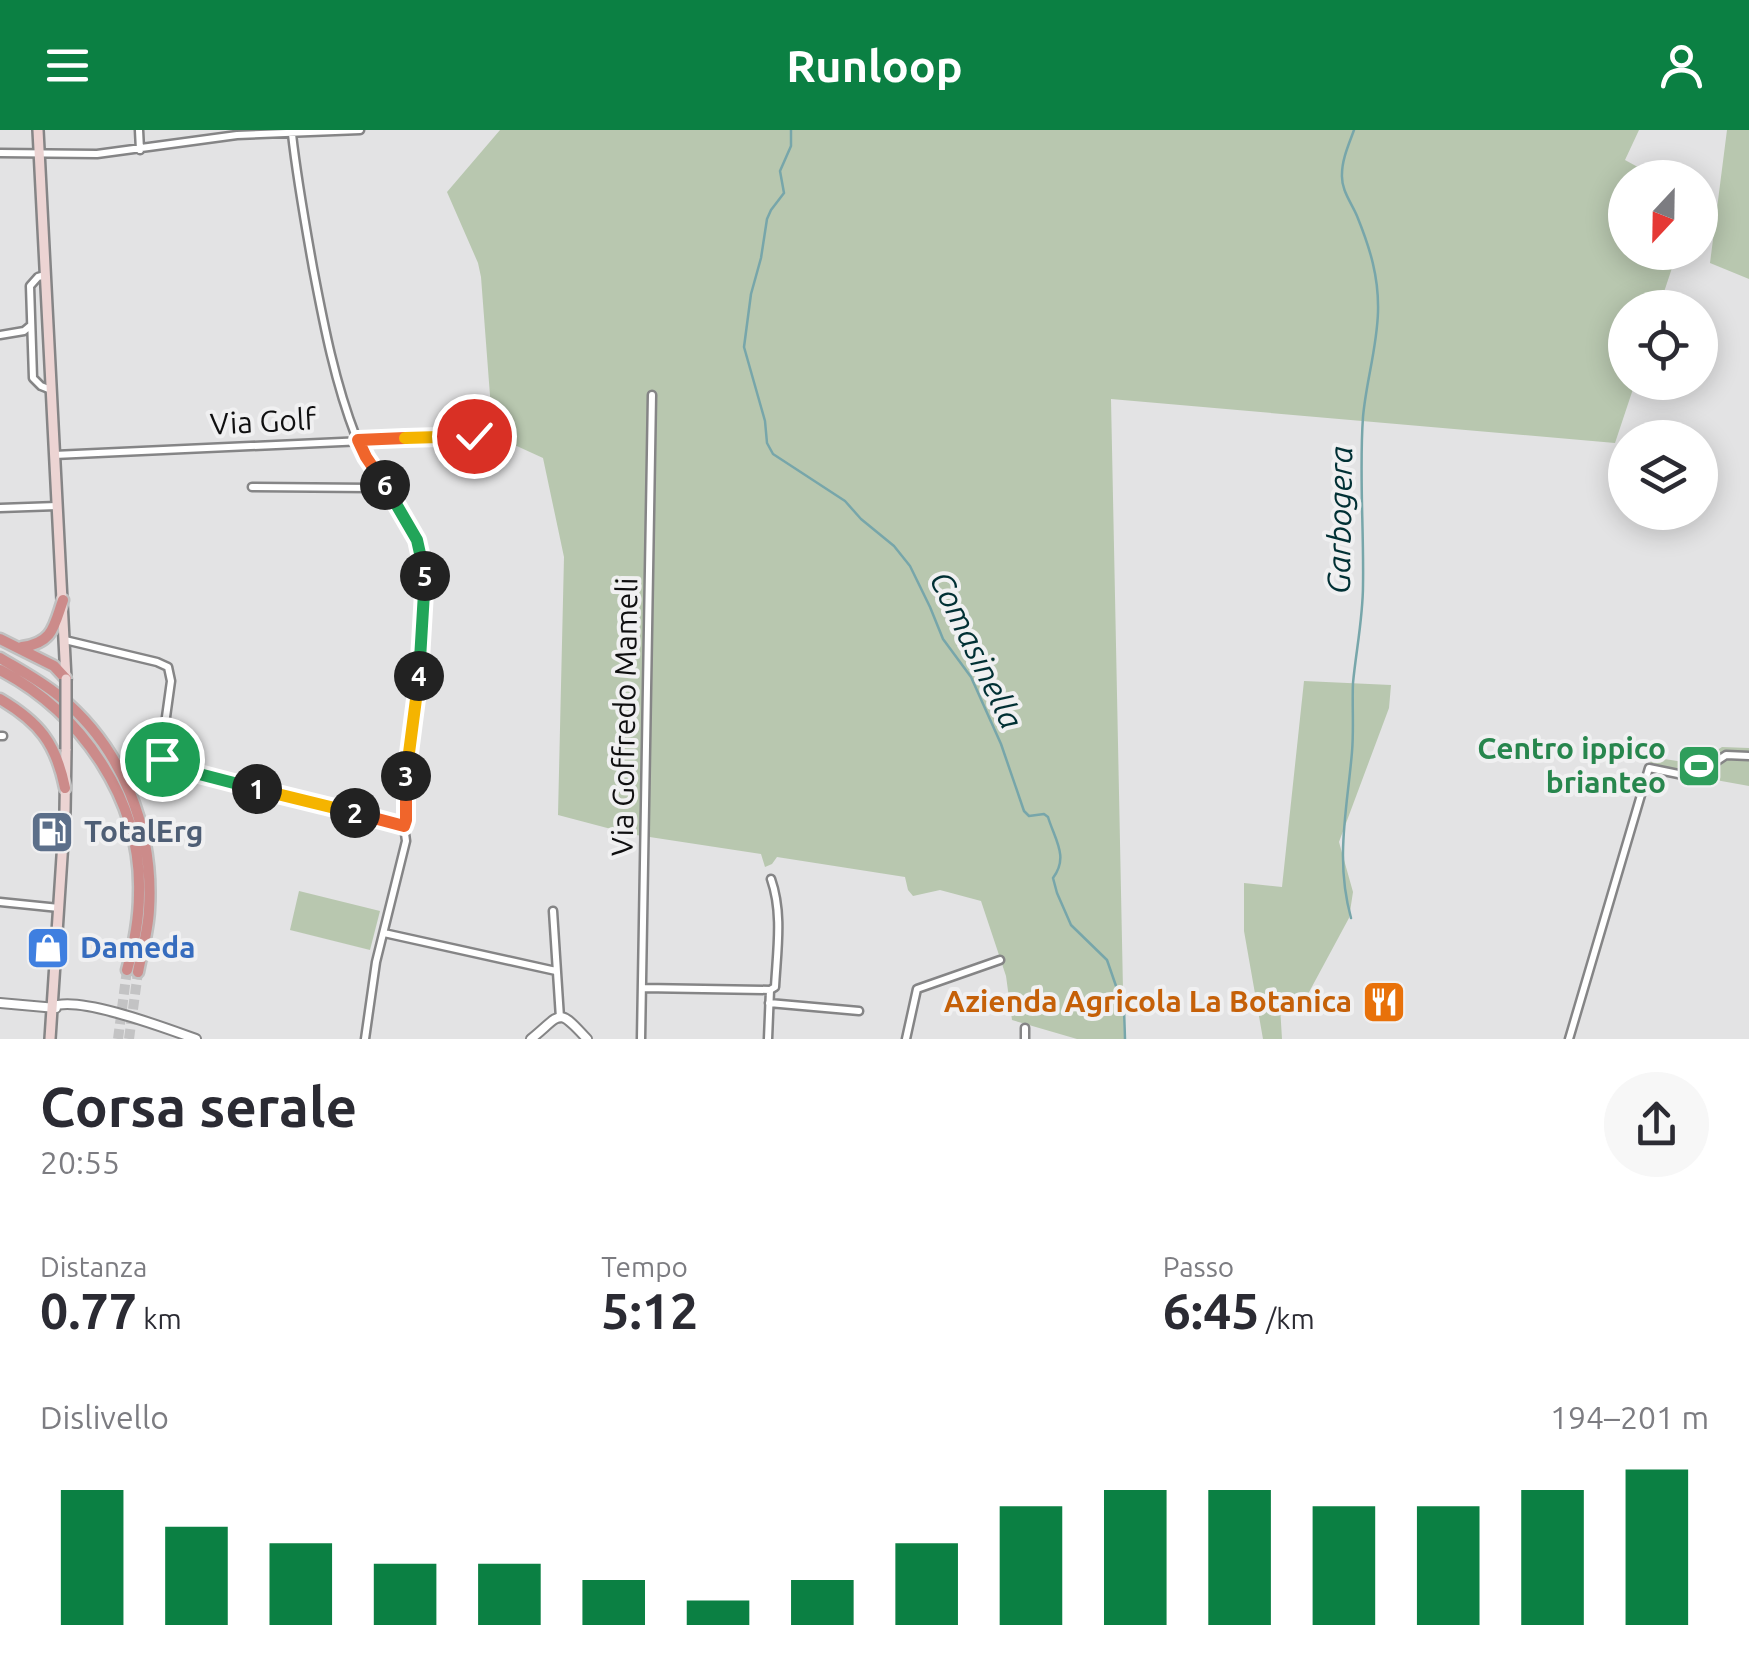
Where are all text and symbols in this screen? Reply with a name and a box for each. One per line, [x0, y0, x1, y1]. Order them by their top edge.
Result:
icon: menu [40, 38, 95, 93]
icon: person [1654, 38, 1709, 93]
text: Runloop [786, 40, 963, 91]
north arrow [1608, 160, 1718, 270]
map controls [1608, 160, 1718, 530]
button: locate [1608, 290, 1718, 400]
pin [432, 394, 517, 479]
street label: Via Golf [209, 401, 317, 441]
icon: check [447, 409, 502, 464]
button: layers [1608, 420, 1718, 530]
water label: Garbogera [1320, 446, 1358, 594]
pin: 6 [360, 460, 410, 510]
text: 6 [377, 469, 393, 500]
pin: 5 [400, 551, 450, 601]
text: 5 [417, 560, 433, 591]
water label: Comasinella [923, 565, 1030, 734]
street label: Via Goffredo Mameli [605, 577, 643, 857]
pin: 4 [394, 651, 444, 701]
text: 4 [411, 660, 427, 691]
pin [120, 717, 205, 802]
place label: Centro ippico brianteo [1477, 731, 1666, 799]
icon: arrive [135, 732, 190, 787]
sports icon: Centro ippico brianteo [1676, 743, 1722, 789]
pin: 3 [381, 751, 431, 801]
text: 3 [398, 760, 414, 791]
pin: 1 [232, 764, 282, 814]
text: 1 [249, 773, 265, 804]
pin: 2 [330, 788, 380, 838]
text: 2 [347, 797, 363, 828]
fuel station icon: TotalErg [29, 809, 75, 855]
place label: TotalErg [84, 814, 203, 848]
shop icon: Dameda [25, 925, 71, 971]
place label: Dameda [80, 930, 196, 964]
restaurant icon: Azienda Agricola La Botanica [1361, 979, 1407, 1025]
place label: Azienda Agricola La Botanica [944, 984, 1352, 1018]
button: share [1604, 1072, 1709, 1177]
text: Corsa serale [40, 1076, 357, 1137]
text: 20:55 [40, 1144, 120, 1180]
text: Distanza [40, 1251, 147, 1282]
text: Tempo [601, 1251, 688, 1282]
text: Passo [1163, 1251, 1234, 1282]
text: 0.77 [40, 1282, 137, 1338]
text: 5:12 [601, 1282, 698, 1338]
text: 6:45 [1163, 1282, 1260, 1338]
text: km [137, 1303, 182, 1334]
text: /km [1260, 1303, 1315, 1334]
text: Dislivello [40, 1399, 169, 1435]
text: 194–201 m [1550, 1399, 1709, 1435]

